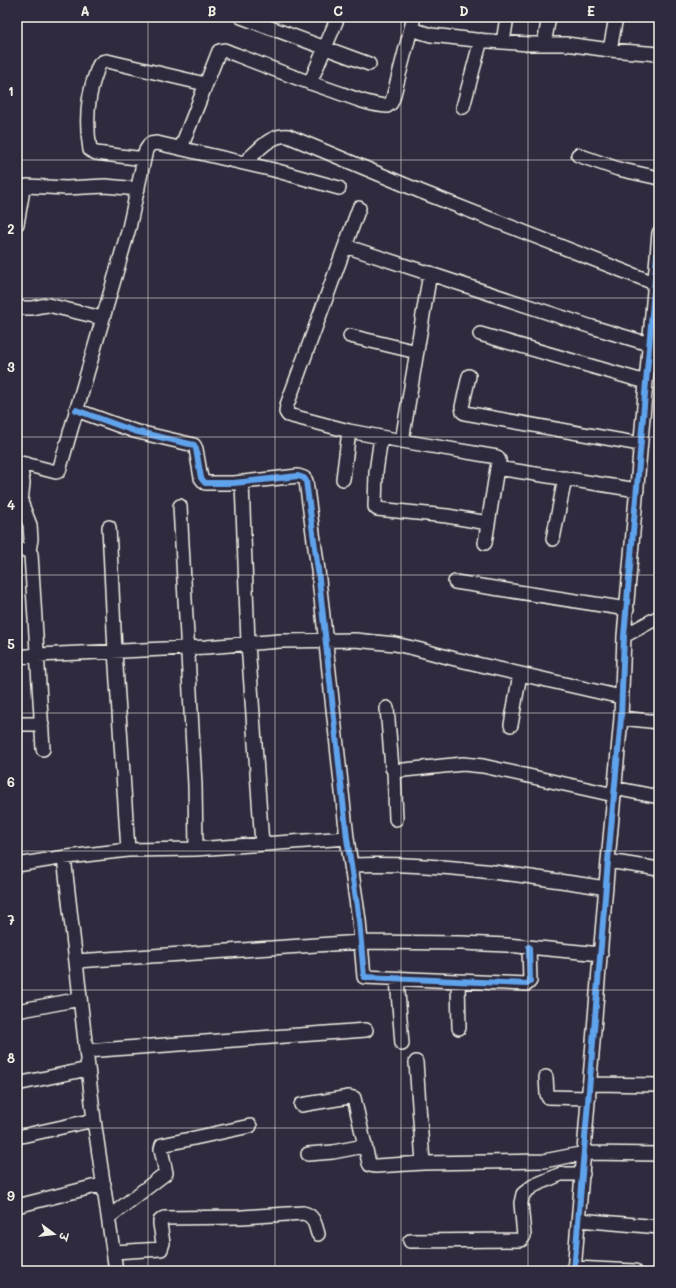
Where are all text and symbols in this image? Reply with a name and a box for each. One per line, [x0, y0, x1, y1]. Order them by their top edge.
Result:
text: A [80, 2, 90, 19]
text: B [208, 2, 217, 19]
text: C [333, 2, 343, 19]
text: D [459, 2, 469, 19]
text: E [587, 2, 595, 19]
text: 1 [8, 82, 14, 99]
text: 2 [7, 220, 15, 237]
text: 3 [7, 358, 15, 375]
text: 4 [7, 496, 15, 513]
text: 5 [7, 635, 15, 652]
text: 6 [7, 773, 15, 790]
text: 7 [7, 911, 15, 928]
text: 8 [7, 1049, 15, 1066]
text: 9 [7, 1187, 15, 1204]
north arrow [34, 1214, 74, 1254]
text: उ [56, 1230, 73, 1244]

